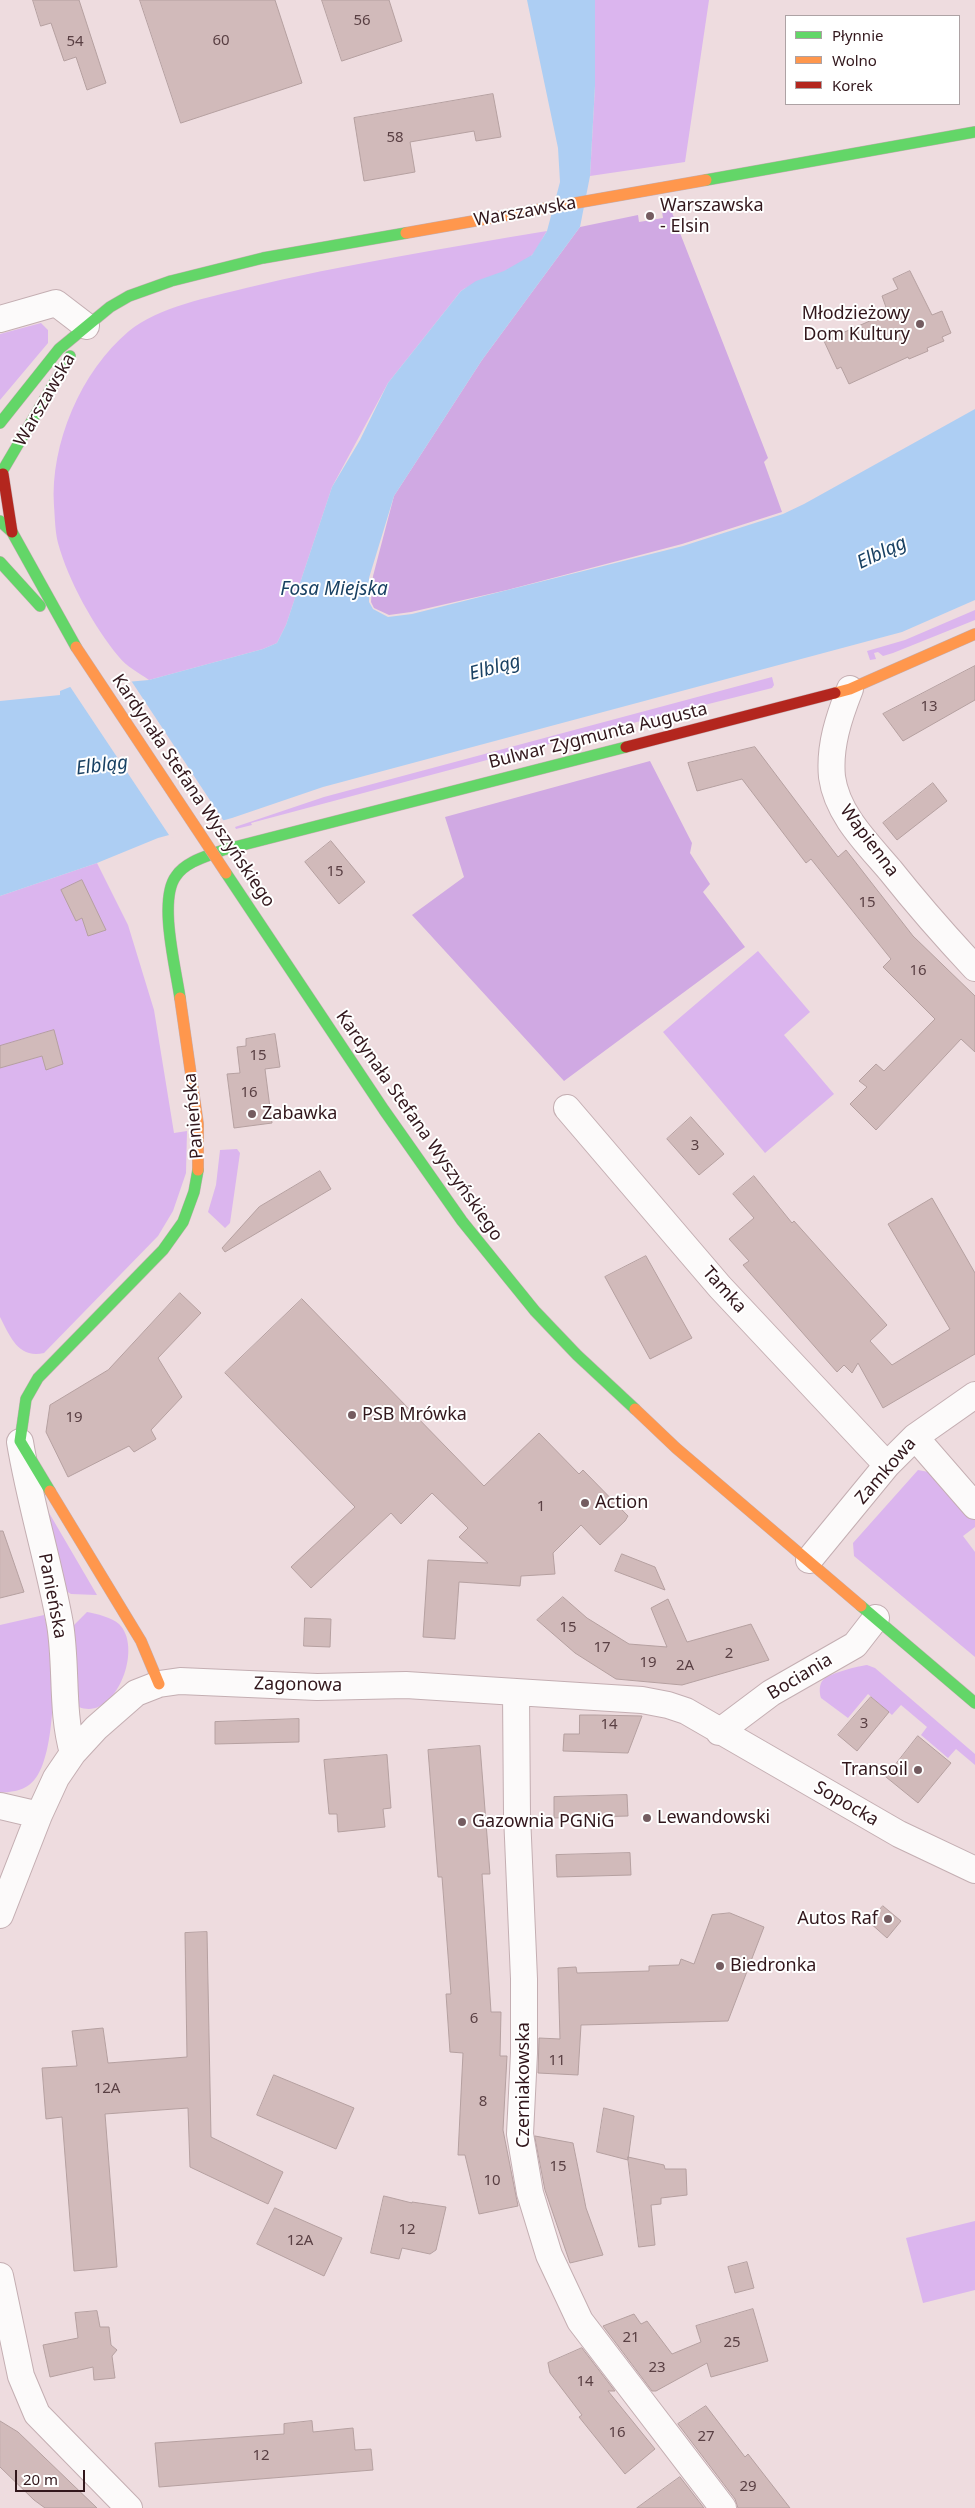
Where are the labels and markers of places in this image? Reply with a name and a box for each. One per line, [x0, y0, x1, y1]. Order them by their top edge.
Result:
place label: Warszawska - Elsin [660, 195, 764, 238]
marker: Warszawska - Elsin [644, 210, 656, 222]
place label: Młodzieżowy Dom Kultury [802, 303, 910, 346]
marker: Młodzieżowy Dom Kultury [914, 318, 926, 330]
place label: Zabawka [262, 1103, 337, 1125]
marker: Zabawka [246, 1108, 258, 1120]
place label: PSB Mrówka [362, 1404, 467, 1426]
marker: PSB Mrówka [346, 1409, 358, 1421]
place label: Action [595, 1492, 648, 1514]
marker: Action [579, 1497, 591, 1509]
place label: Transoil [842, 1759, 908, 1781]
marker: Transoil [912, 1764, 924, 1776]
place label: Lewandowski [657, 1807, 770, 1829]
place label: Gazownia PGNiG [472, 1811, 614, 1833]
marker: Lewandowski [641, 1812, 653, 1824]
marker: Gazownia PGNiG [456, 1816, 468, 1828]
place label: Autos Raf [797, 1908, 878, 1930]
marker: Autos Raf [882, 1913, 894, 1925]
place label: Biedronka [730, 1955, 816, 1977]
marker: Biedronka [714, 1960, 726, 1972]

